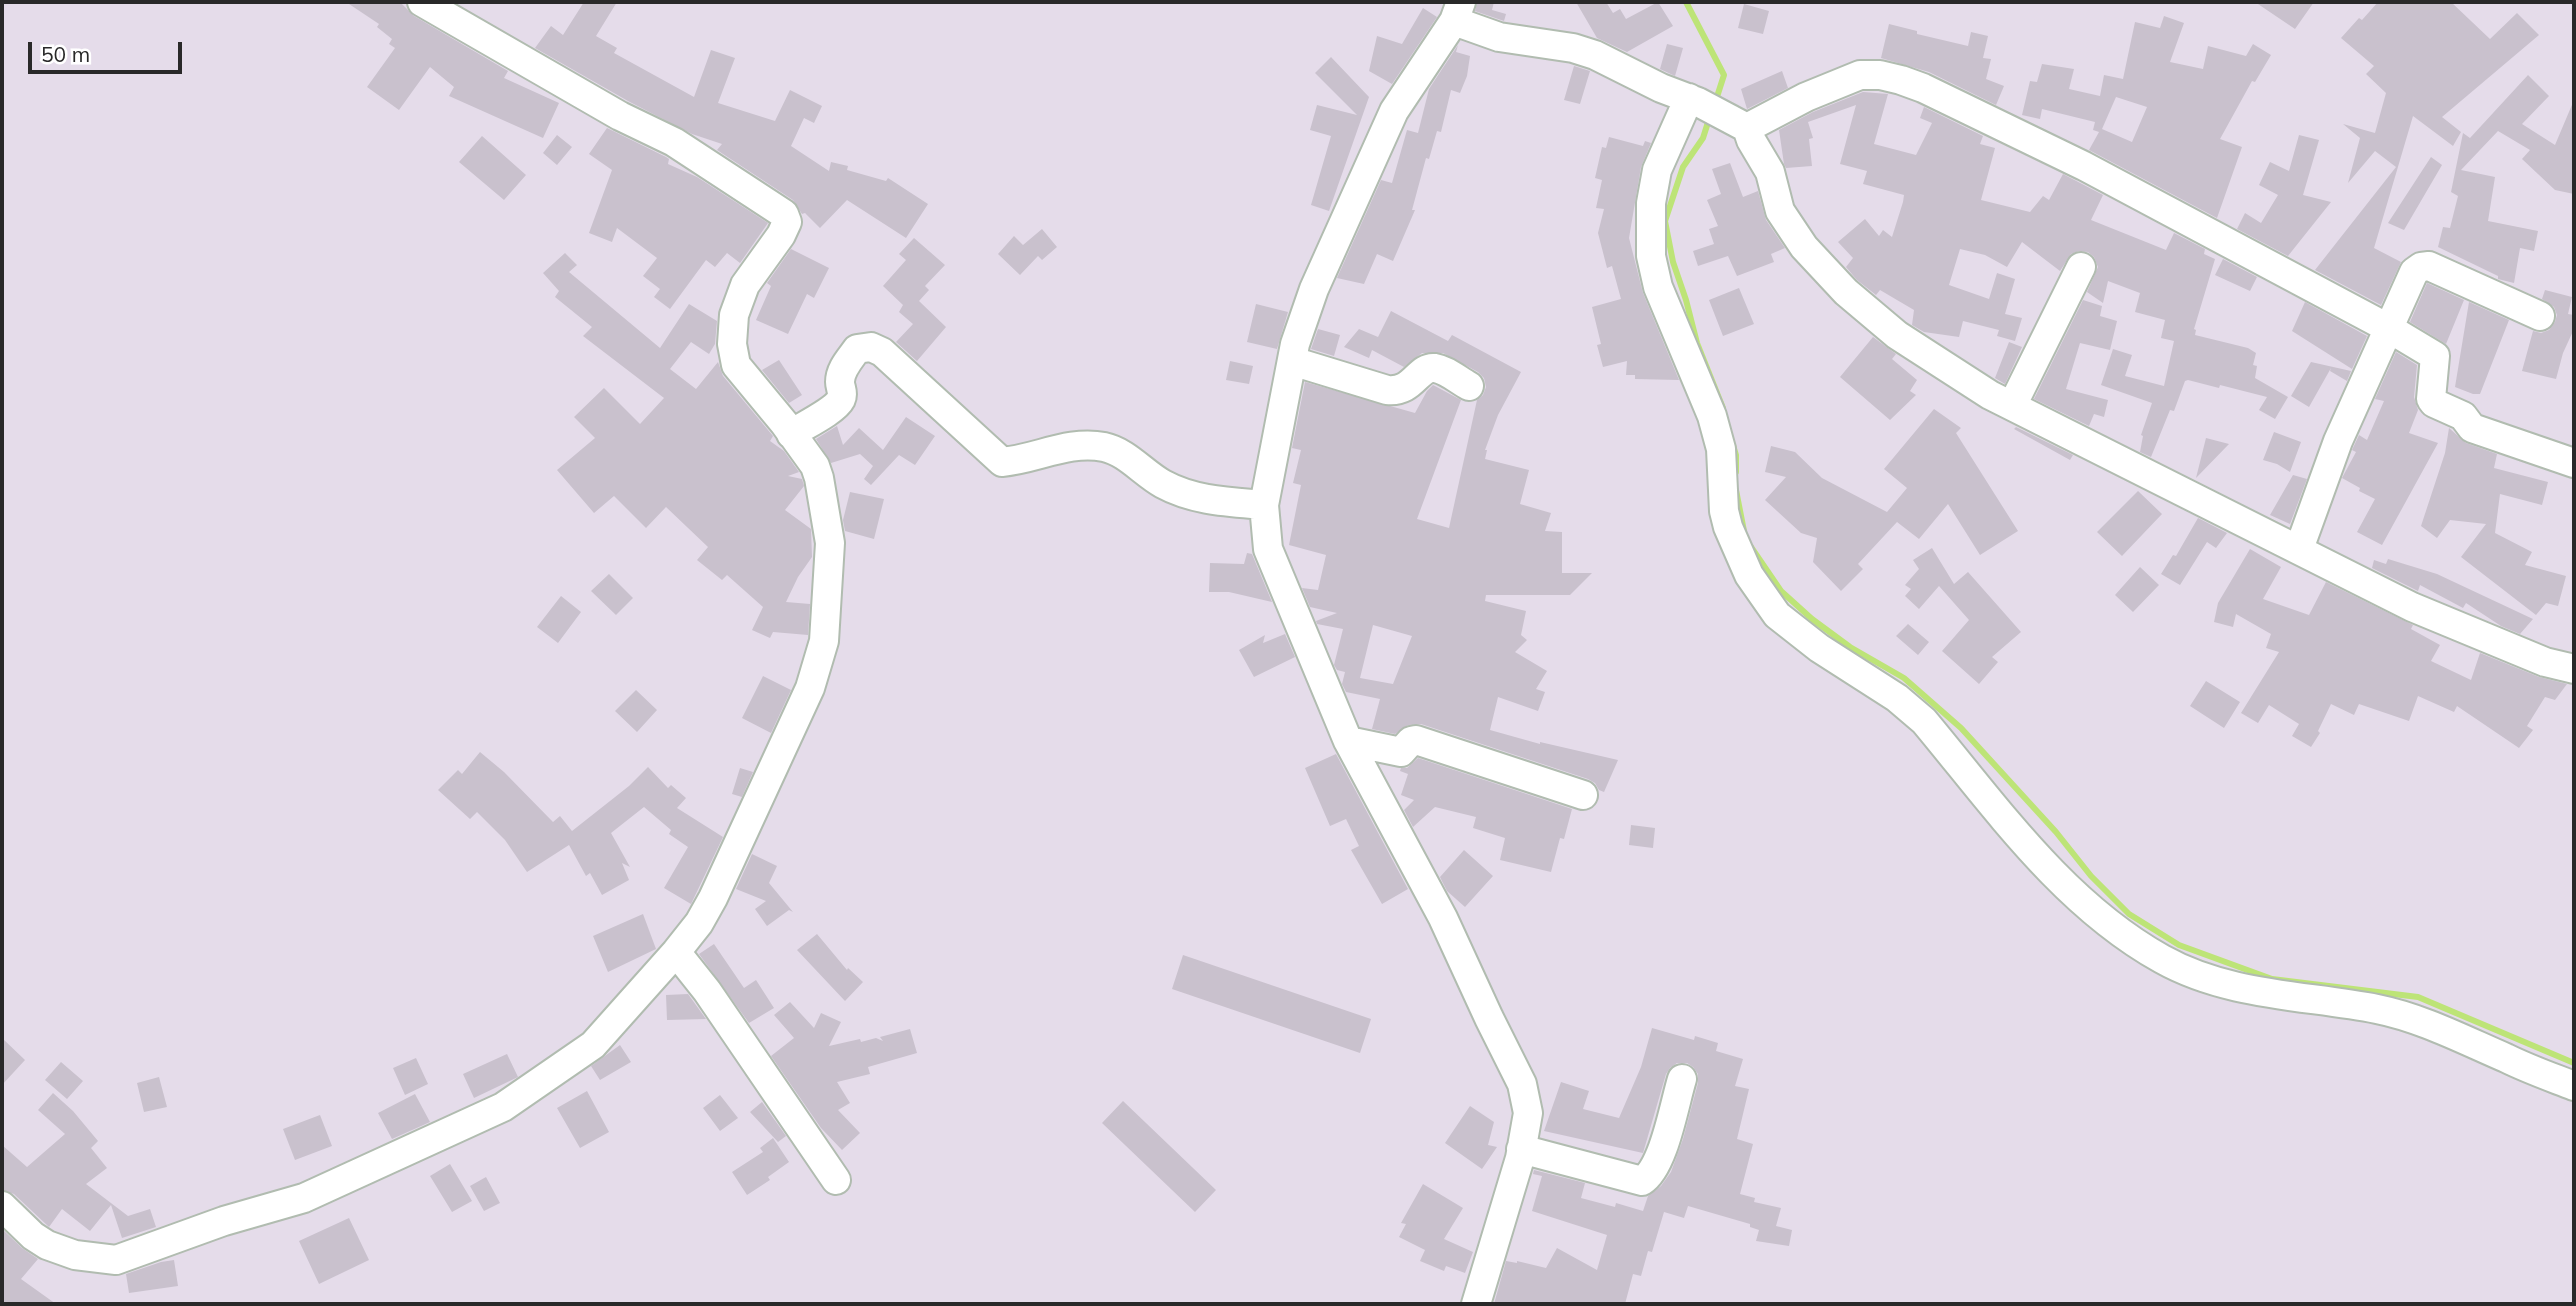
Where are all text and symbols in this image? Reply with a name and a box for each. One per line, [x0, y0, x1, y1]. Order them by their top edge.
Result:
scale bar [32, 28, 186, 72]
text: 50 m [41, 41, 90, 67]

